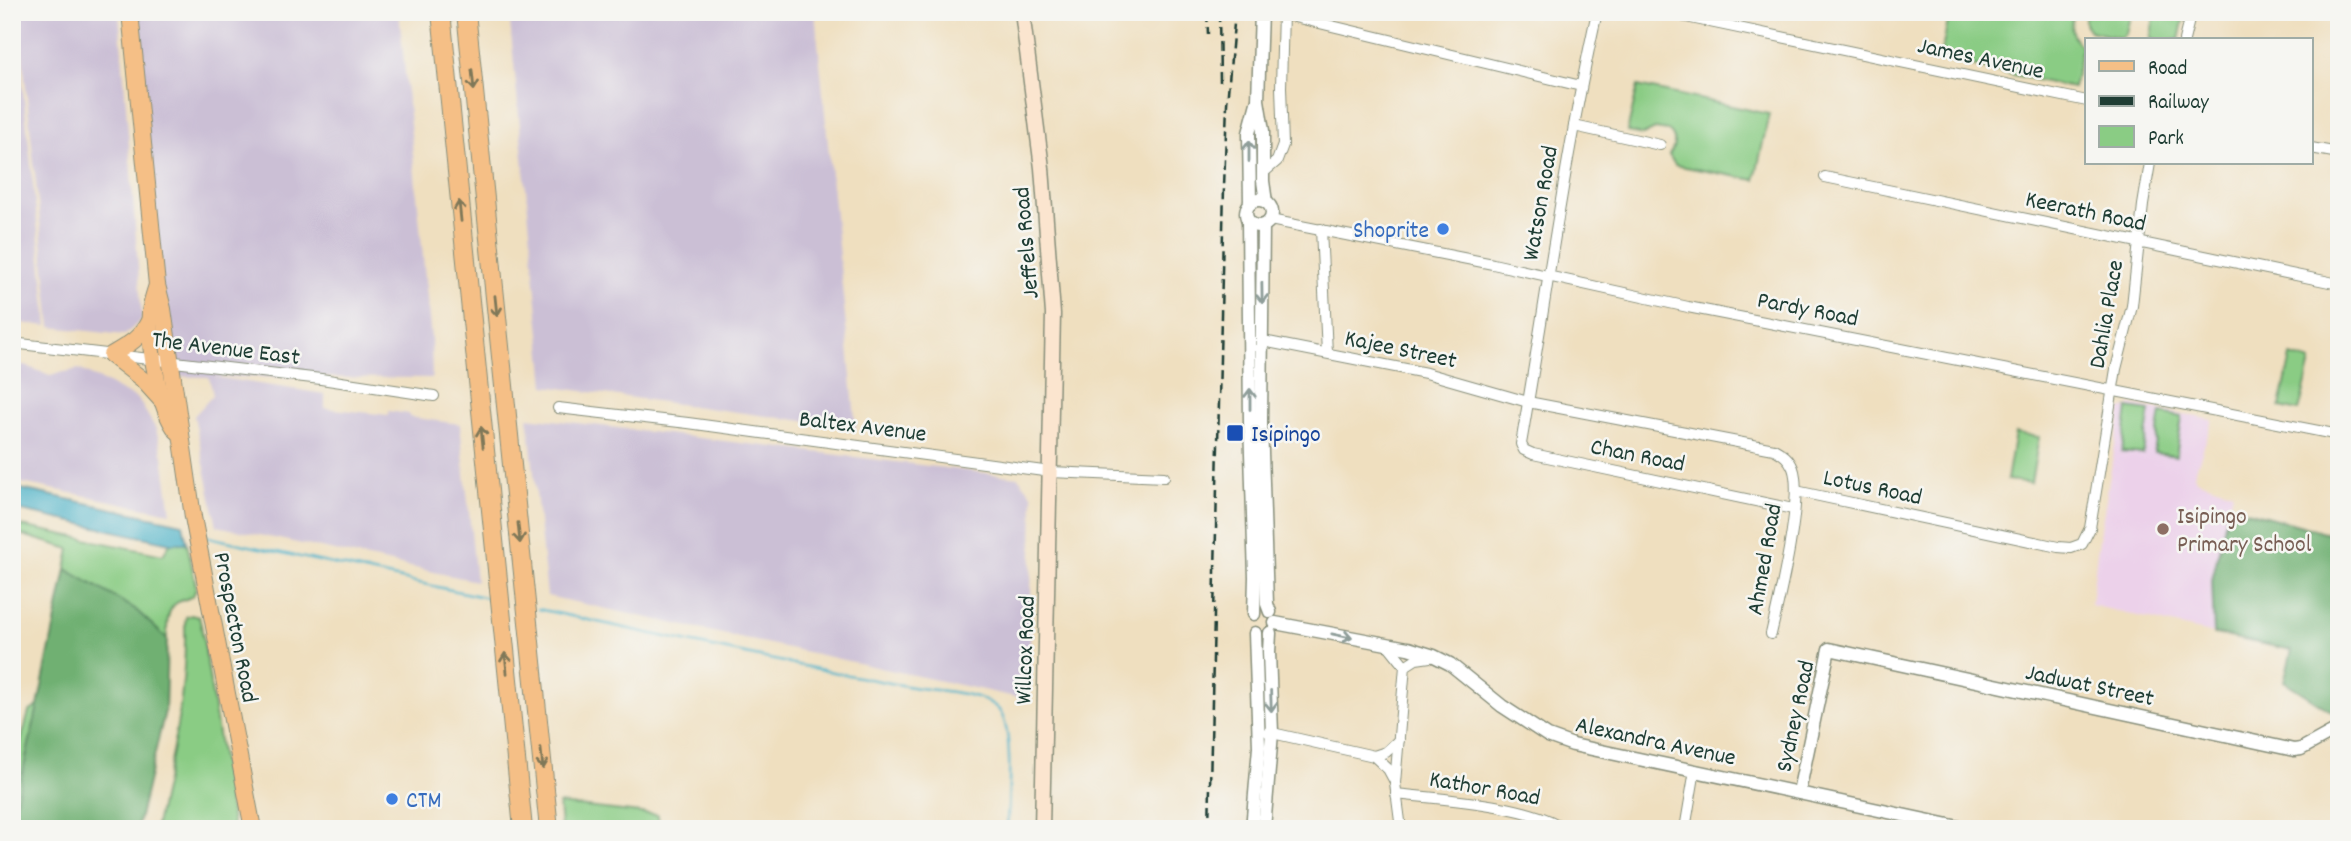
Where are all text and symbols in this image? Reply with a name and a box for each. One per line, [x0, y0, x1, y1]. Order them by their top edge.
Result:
street label: James Avenue [1914, 30, 2047, 90]
legend [2085, 38, 2312, 164]
text: Road [2148, 55, 2187, 85]
one-way arrow [466, 68, 479, 91]
text: Railway [2148, 89, 2209, 119]
text: Park [2148, 125, 2184, 155]
one-way arrow [1242, 140, 1256, 163]
street label: Watson Road [1515, 143, 1569, 264]
street label: Keerath Road [2022, 184, 2149, 242]
street label: Jeffels Road [1006, 185, 1050, 300]
one-way arrow [453, 200, 466, 223]
place label: Shoprite [1353, 215, 1429, 249]
marker: Shoprite [1435, 221, 1451, 237]
street label: Dahlia Place [2082, 258, 2134, 371]
one-way arrow [1255, 282, 1269, 305]
street label: Pardy Road [1754, 284, 1861, 337]
one-way arrow [490, 295, 503, 317]
street label: Kajee Street [1341, 322, 1460, 379]
street label: The Avenue East [150, 324, 302, 376]
one-way arrow [1243, 388, 1257, 411]
street label: Baltex Avenue [797, 403, 928, 453]
place label: Isipingo [1251, 419, 1321, 453]
marker: Isipingo [1225, 423, 1245, 443]
one-way arrow [476, 426, 489, 449]
street label: Chan Road [1587, 431, 1688, 483]
street label: Lotus Road [1820, 462, 1925, 516]
street label: Ahmed Road [1739, 501, 1792, 618]
place label: Isipingo Primary School [2177, 501, 2312, 563]
one-way arrow [513, 521, 526, 544]
marker: Isipingo Primary School [2155, 521, 2171, 537]
street label: Prospecton Road [203, 549, 265, 706]
street label: Willcox Road [1008, 595, 1046, 705]
one-way arrow [1330, 630, 1353, 644]
one-way arrow [499, 653, 512, 675]
street label: Jadwat Street [2022, 657, 2157, 717]
street label: Sydney Road [1769, 658, 1825, 776]
one-way arrow [1264, 690, 1277, 713]
street label: Alexandra Avenue [1572, 709, 1739, 777]
one-way arrow [536, 747, 549, 770]
street label: Kathor Road [1426, 763, 1543, 816]
place label: CTM [406, 785, 442, 819]
marker: CTM [384, 791, 400, 807]

